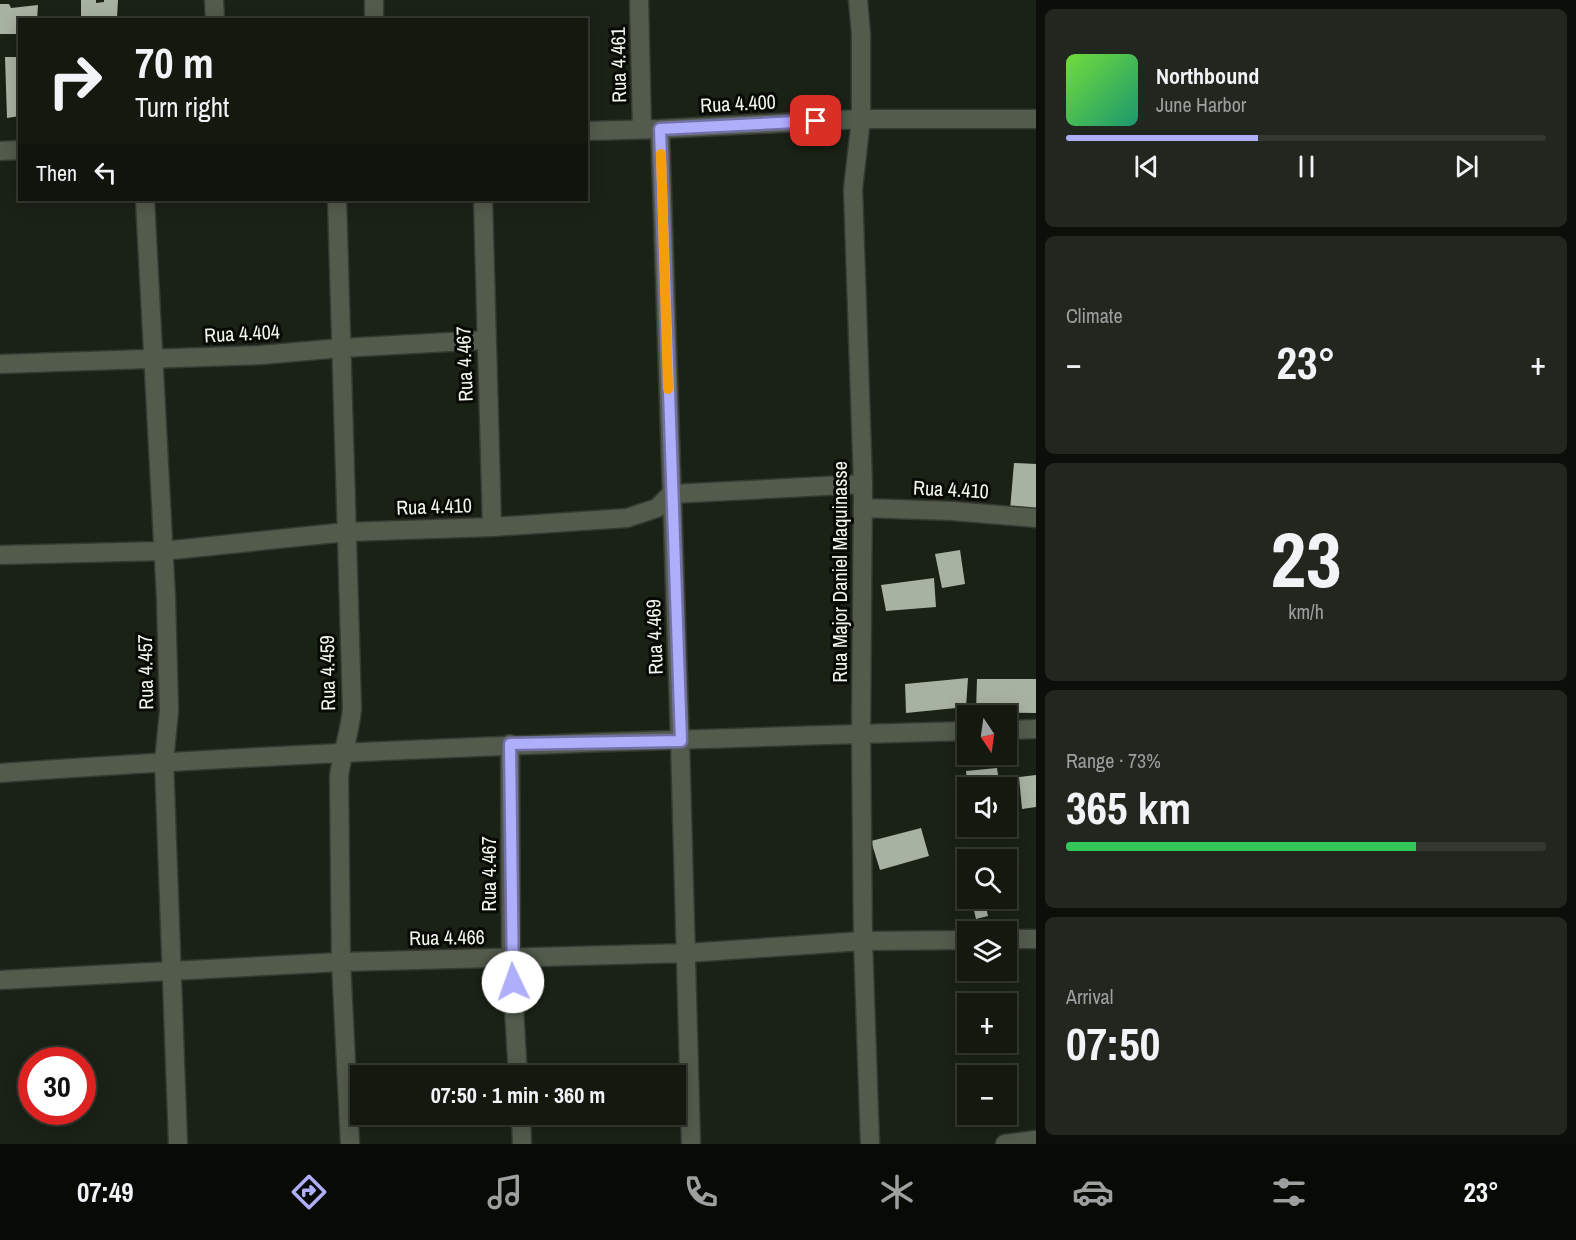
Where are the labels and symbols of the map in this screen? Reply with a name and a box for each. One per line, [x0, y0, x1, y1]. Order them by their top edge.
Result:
street label: Rua 4.461 [604, 27, 632, 103]
street label: Rua 4.400 [700, 88, 776, 118]
pin [790, 95, 841, 146]
street label: Rua 4.404 [204, 318, 280, 348]
street label: Rua 4.467 [449, 326, 479, 402]
street label: Rua Major Daniel Maquinasse [826, 461, 853, 683]
street label: Rua 4.410 [913, 474, 989, 504]
street label: Rua 4.410 [396, 491, 472, 521]
street label: Rua 4.469 [639, 599, 669, 675]
street label: Rua 4.457 [131, 634, 159, 710]
street label: Rua 4.459 [313, 635, 341, 711]
north arrow [957, 705, 1017, 765]
street label: Rua 4.467 [475, 836, 502, 912]
street label: Rua 4.466 [409, 923, 485, 951]
position arrow [481, 950, 545, 1014]
speed limit sign: 30 [18, 1047, 96, 1125]

